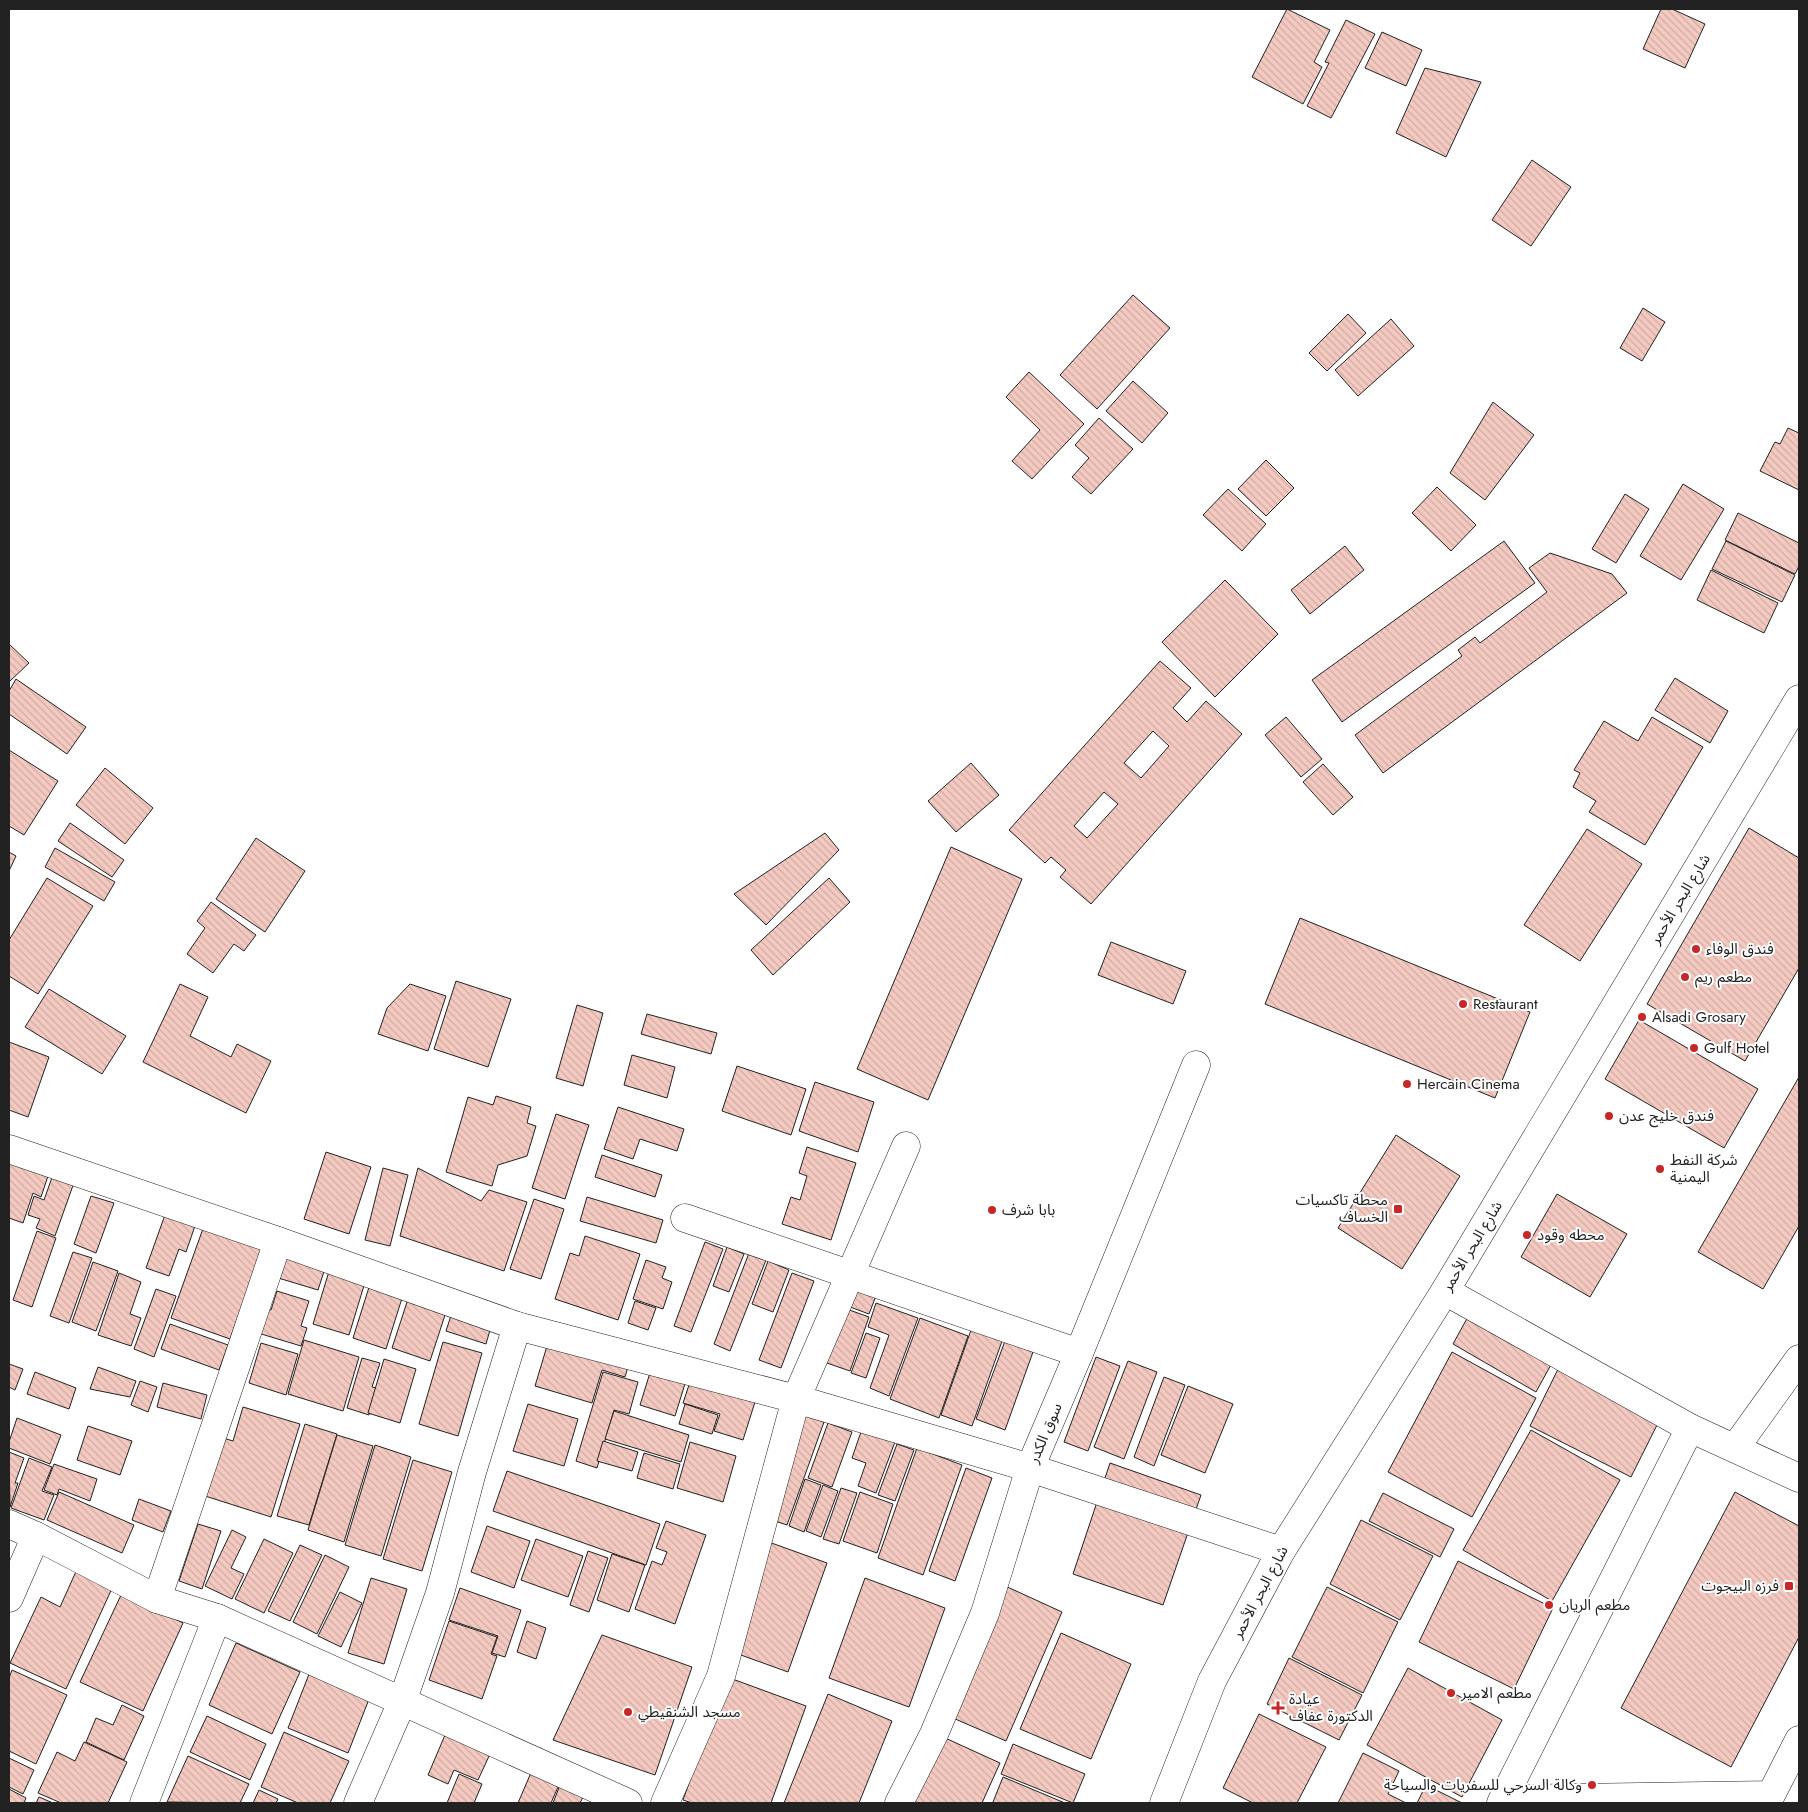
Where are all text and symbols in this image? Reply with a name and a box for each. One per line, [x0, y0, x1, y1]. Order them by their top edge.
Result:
street label: شارع البحر الأحمر [1644, 849, 1717, 950]
place label: فندق الوفاء [1706, 938, 1774, 960]
marker: فندق الوفاء [1690, 943, 1702, 955]
place label: مطعم ريم [1695, 966, 1752, 988]
marker: مطعم ريم [1679, 971, 1691, 983]
place label: Restaurant [1473, 993, 1538, 1015]
marker: Restaurant [1457, 998, 1469, 1010]
place label: Alsadi Grosary [1652, 1006, 1746, 1028]
marker: Alsadi Grosary [1636, 1011, 1648, 1023]
place label: Gulf Hotel [1704, 1037, 1769, 1059]
marker: Gulf Hotel [1688, 1042, 1700, 1054]
place label: Hercain Cinema [1417, 1073, 1520, 1095]
marker: Hercain Cinema [1401, 1078, 1413, 1090]
place label: فندق خليج عدن [1619, 1105, 1714, 1128]
marker: فندق خليج عدن [1603, 1110, 1615, 1122]
place label: شركة النفط اليمنية [1670, 1149, 1738, 1188]
marker: شركة النفط اليمنية [1654, 1163, 1666, 1175]
place label: محطة تاكسيات الخساف [1295, 1189, 1388, 1228]
street label: شارع البحر الأحمر [1436, 1196, 1509, 1297]
place label: بابا شرف [1002, 1199, 1055, 1221]
marker: محطة تاكسيات الخساف [1392, 1203, 1404, 1215]
marker: بابا شرف [986, 1204, 998, 1216]
place label: محطه وقود [1537, 1224, 1605, 1246]
marker: محطه وقود [1521, 1229, 1533, 1241]
street label: سوق الكدر [1022, 1399, 1068, 1467]
street label: شارع البحر الأحمر [1226, 1542, 1295, 1644]
place label: فرزه البيجوت [1701, 1575, 1779, 1597]
marker: فرزه البيجوت [1783, 1580, 1795, 1592]
place label: مطعم الريان [1559, 1594, 1630, 1616]
marker: مطعم الريان [1543, 1599, 1555, 1611]
place label: مطعم الامير [1460, 1682, 1532, 1704]
marker: مطعم الامير [1445, 1687, 1457, 1699]
place label: عيادة الدكتورة عفاف [1289, 1688, 1373, 1727]
place label: مسجد الشنقيطي [638, 1701, 741, 1723]
marker: عيادة الدكتورة عفاف [1271, 1701, 1285, 1715]
marker: مسجد الشنقيطي [622, 1706, 634, 1718]
place label: وكالة السرحي للسفريات والسياحة [1384, 1774, 1582, 1796]
marker: وكالة السرحي للسفريات والسياحة [1586, 1779, 1598, 1791]

